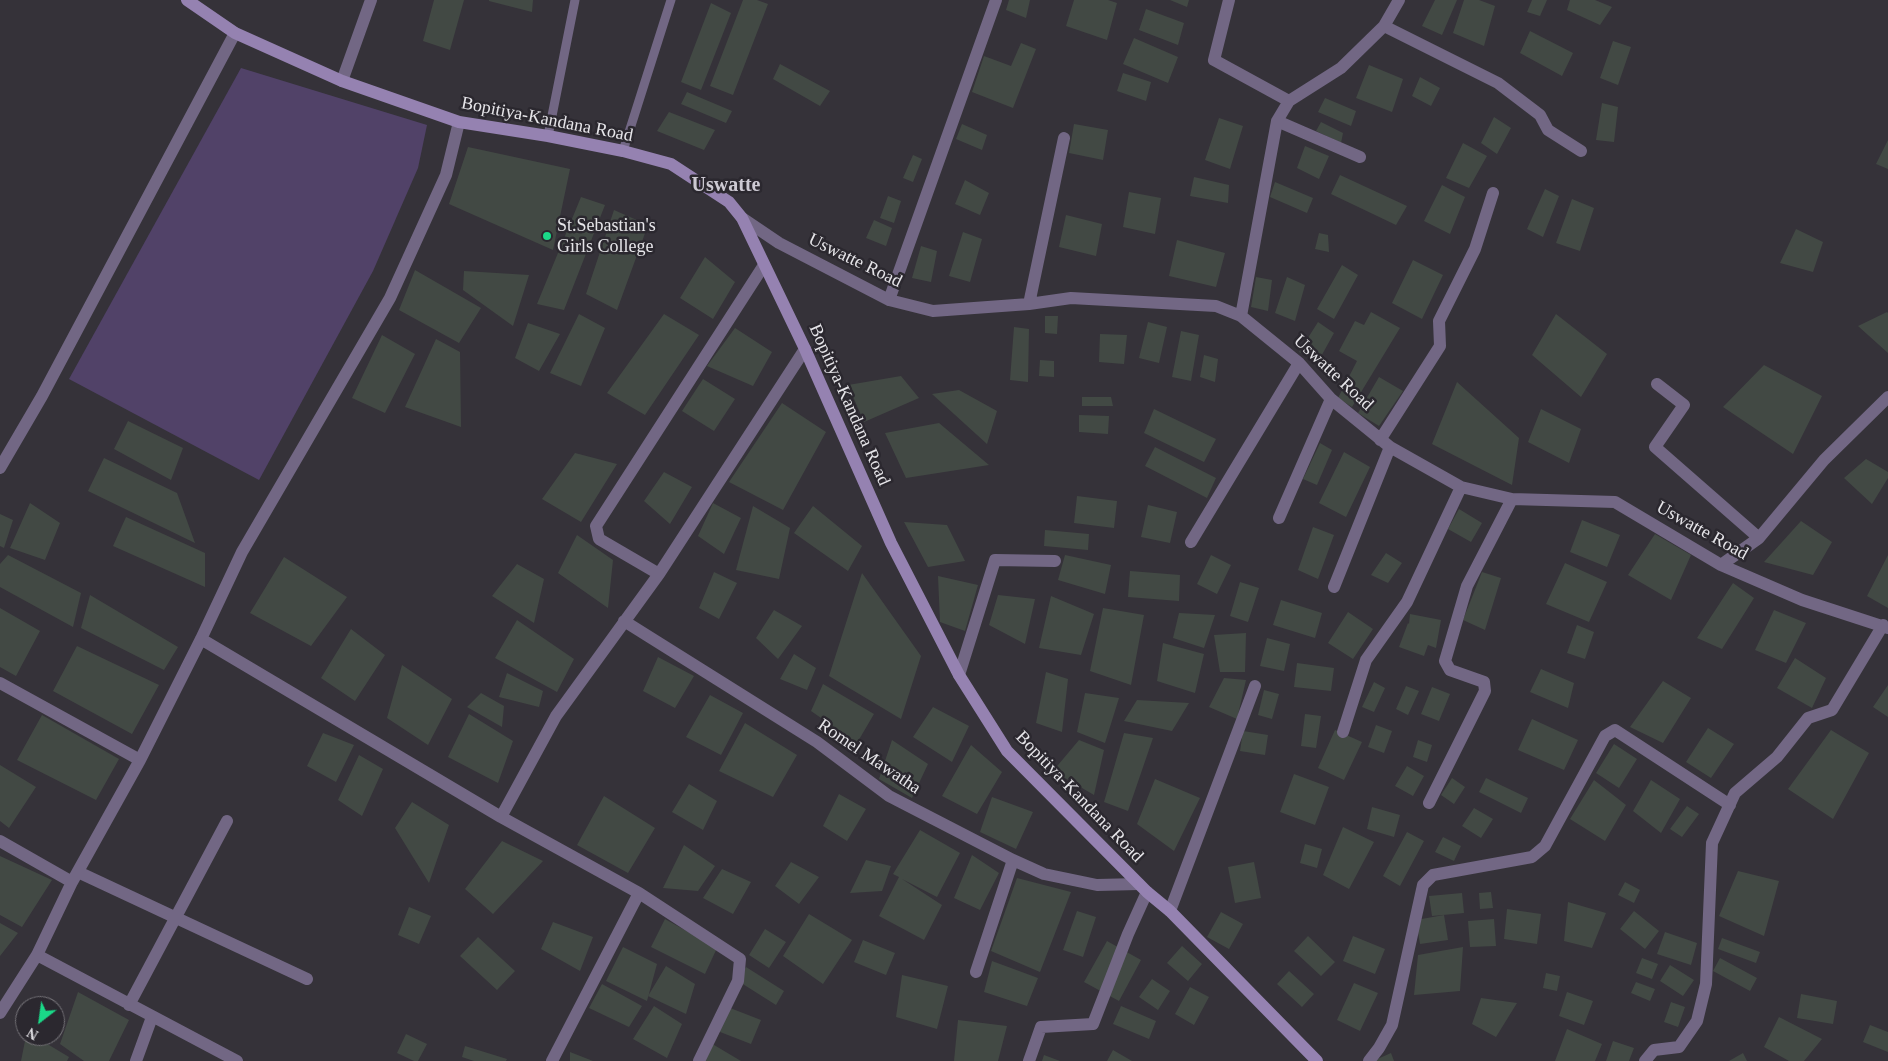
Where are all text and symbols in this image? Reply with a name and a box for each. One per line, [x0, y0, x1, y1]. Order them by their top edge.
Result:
street label: Bopitiya-Kandana Road [459, 93, 635, 147]
district label: Uswatte [692, 174, 760, 198]
place label: St.Sebastian's Girls College [557, 215, 656, 258]
street label: Uswatte Road [805, 229, 905, 293]
marker: St.Sebastian's Girls College [541, 230, 553, 242]
street label: Bopitiya-Kandana Road [804, 321, 894, 489]
street label: Uswatte Road [1289, 330, 1377, 416]
street label: Uswatte Road [1652, 497, 1752, 565]
street label: Romel Mawatha [813, 715, 925, 799]
street label: Bopitiya-Kandana Road [1011, 727, 1147, 867]
north arrow [15, 996, 65, 1046]
text: N [25, 1025, 41, 1043]

